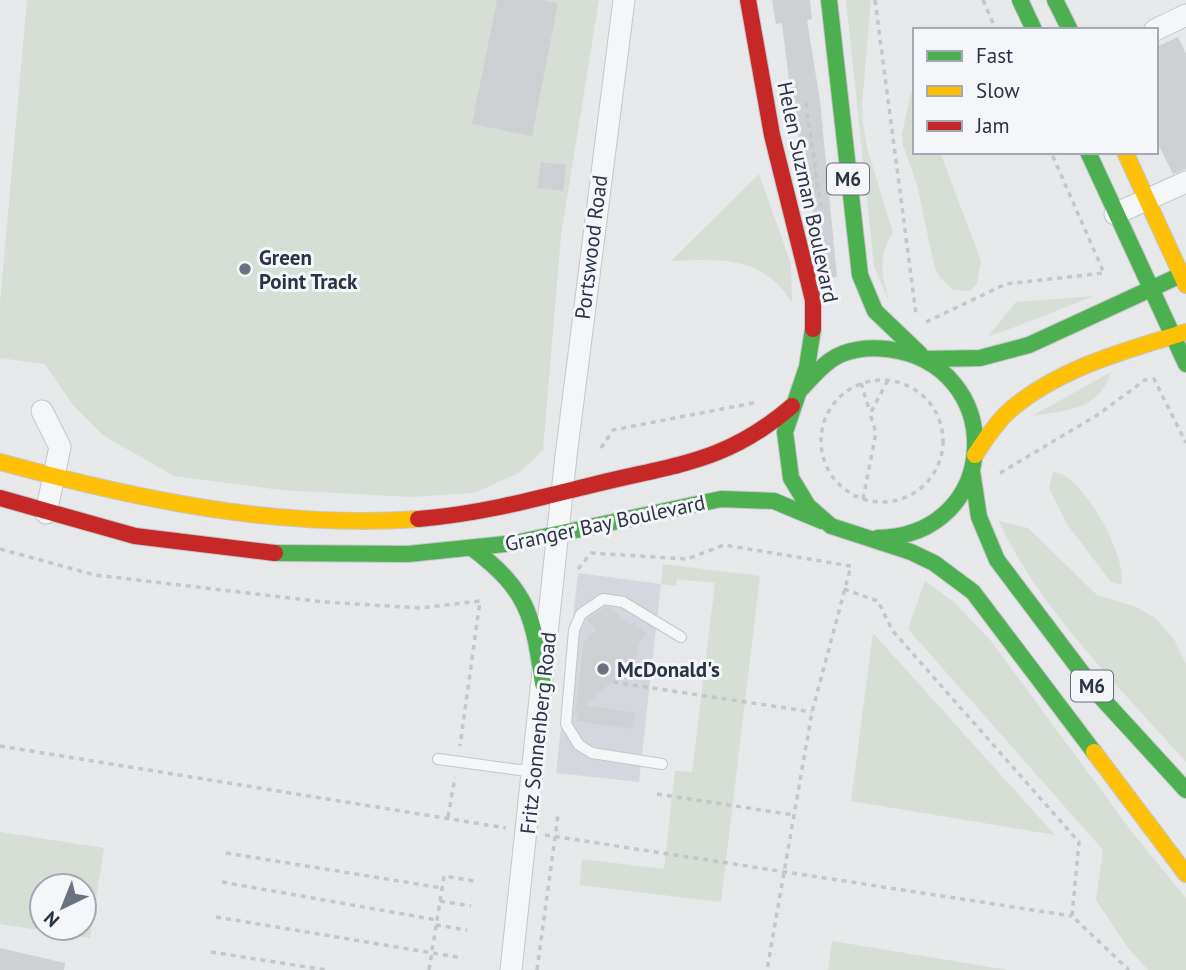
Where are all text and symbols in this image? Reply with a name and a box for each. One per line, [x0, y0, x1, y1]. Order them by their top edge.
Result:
legend [913, 28, 1158, 154]
text: Fast [976, 42, 1013, 69]
text: Slow [976, 77, 1020, 104]
street label: Helen Suzman Boulevard [771, 79, 845, 305]
text: Jam [975, 112, 1010, 139]
road number: M6 [827, 164, 869, 195]
street label: Portswood Road [569, 173, 613, 321]
place label: Green Point Track [259, 244, 358, 295]
marker: Green Point Track [237, 261, 253, 277]
street label: Granger Bay Boulevard [502, 489, 708, 557]
street label: Fritz Sonnenberg Road [514, 631, 562, 835]
place label: McDonald's [617, 656, 720, 683]
marker: McDonald's [595, 661, 611, 677]
road number: M6 [1071, 670, 1113, 702]
north arrow [28, 872, 98, 942]
text: N [39, 906, 64, 932]

